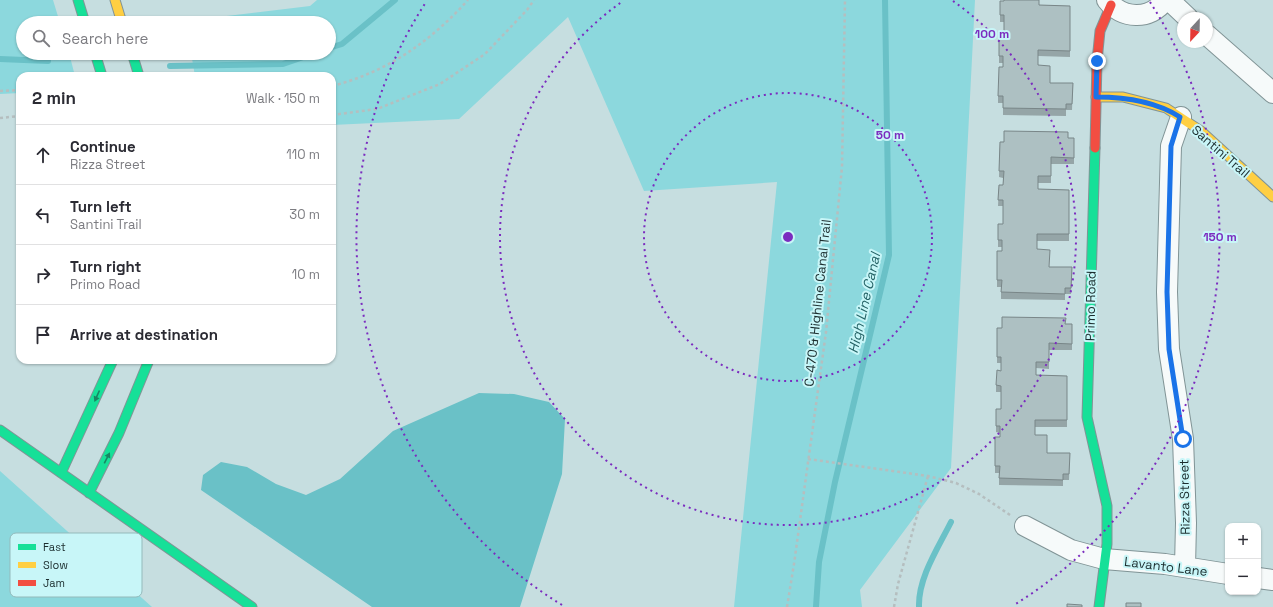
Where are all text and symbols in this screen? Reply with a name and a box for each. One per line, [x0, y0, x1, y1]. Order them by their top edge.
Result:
north arrow [1177, 12, 1213, 48]
search box [16, 16, 336, 60]
text: 100 m [975, 26, 1009, 42]
icon: search [30, 27, 52, 49]
text: Search here [62, 29, 148, 48]
route end [1088, 52, 1106, 70]
text: 2 min [32, 87, 76, 109]
text: Walk · 150 m [246, 90, 320, 107]
street label: Santini Trail [1188, 121, 1253, 181]
text: 50 m [876, 127, 904, 143]
text: Continue [70, 137, 136, 156]
icon: ahead [32, 144, 54, 166]
text: 110 m [286, 146, 320, 163]
text: Rizza Street [70, 156, 145, 173]
text: Turn left [70, 197, 132, 216]
icon: left [32, 204, 54, 226]
text: 30 m [289, 206, 320, 223]
text: Santini Trail [70, 216, 142, 233]
street label: C-470 & Highline Canal Trail [800, 219, 835, 388]
text: 150 m [1203, 229, 1237, 245]
centre of rings [781, 230, 795, 244]
water label: High Line Canal [844, 250, 885, 355]
text: Turn right [70, 257, 141, 276]
icon: right [32, 264, 54, 286]
text: 10 m [292, 266, 320, 283]
street label: Primo Road [1081, 271, 1100, 341]
text: Primo Road [70, 276, 140, 293]
icon: arrive [32, 324, 54, 346]
text: Arrive at destination [70, 325, 218, 344]
one-way arrow [94, 390, 100, 401]
route start [1174, 430, 1192, 448]
one-way arrow [103, 452, 110, 463]
street label: Rizza Street [1175, 459, 1194, 535]
map controls [1225, 523, 1261, 595]
button: + [1225, 523, 1261, 559]
legend [10, 533, 142, 597]
text: Fast [43, 540, 66, 554]
street label: Lavanto Lane [1123, 553, 1208, 580]
text: Slow [43, 558, 68, 572]
button: − [1225, 559, 1261, 595]
text: Jam [43, 576, 65, 590]

